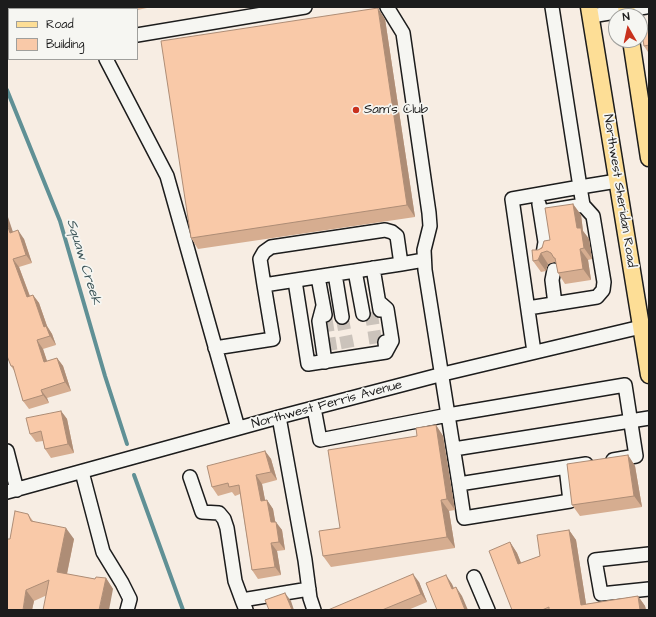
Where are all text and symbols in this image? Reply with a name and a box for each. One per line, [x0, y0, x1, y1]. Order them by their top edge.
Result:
legend [8, 8, 138, 60]
north arrow [608, 8, 648, 48]
text: N [622, 9, 631, 25]
text: Road [46, 16, 74, 33]
text: Building [46, 36, 84, 53]
place label: Sam's Club [364, 102, 428, 118]
marker: Sam's Club [351, 105, 361, 115]
street label: Northwest Sheridan Road [599, 113, 639, 269]
water label: Squaw Creek [62, 217, 104, 307]
street label: Northwest Ferris Avenue [250, 377, 404, 433]

